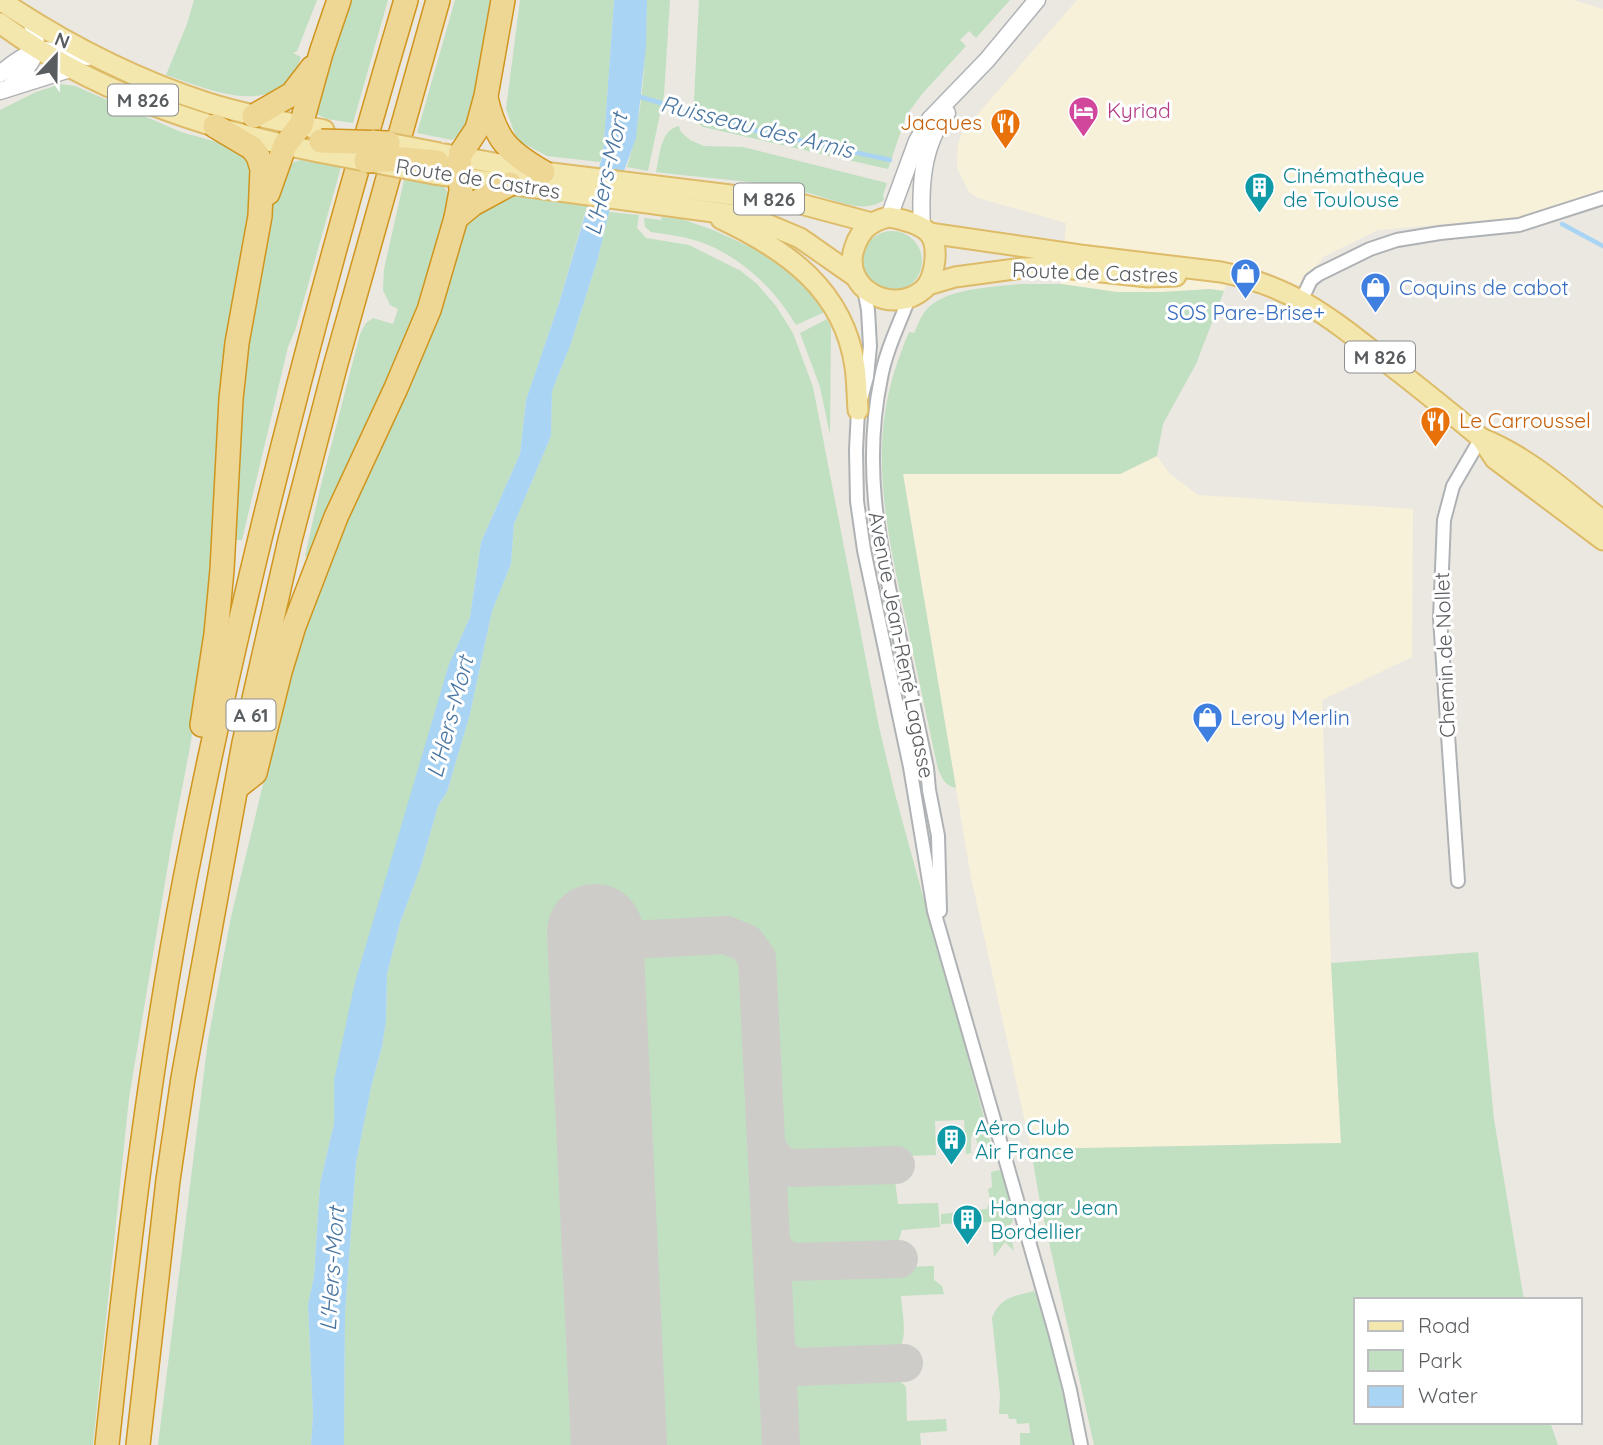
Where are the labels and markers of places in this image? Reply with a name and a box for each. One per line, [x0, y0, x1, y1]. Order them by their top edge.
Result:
hotel icon: Kyriad [1067, 94, 1101, 138]
place label: Kyriad [1107, 97, 1171, 123]
restaurant icon: Jacques [988, 106, 1022, 150]
place label: Jacques [900, 109, 982, 135]
place label: Cinémathèque de Toulouse [1283, 162, 1425, 212]
building icon: Cinémathèque de Toulouse [1243, 171, 1277, 215]
shop icon: SOS Pare-Brise+ [1229, 256, 1263, 300]
shop icon: Coquins de cabot [1359, 271, 1393, 315]
place label: Coquins de cabot [1399, 274, 1569, 300]
place label: SOS Pare-Brise+ [1167, 299, 1325, 325]
restaurant icon: Le Carroussel [1419, 404, 1453, 448]
place label: Le Carroussel [1459, 407, 1591, 433]
shop icon: Leroy Merlin [1190, 701, 1224, 745]
place label: Leroy Merlin [1230, 704, 1350, 730]
place label: Aéro Club Air France [975, 1114, 1074, 1164]
building icon: Aéro Club Air France [935, 1123, 969, 1167]
place label: Hangar Jean Bordellier [990, 1194, 1118, 1244]
building icon: Hangar Jean Bordellier [950, 1203, 984, 1247]

